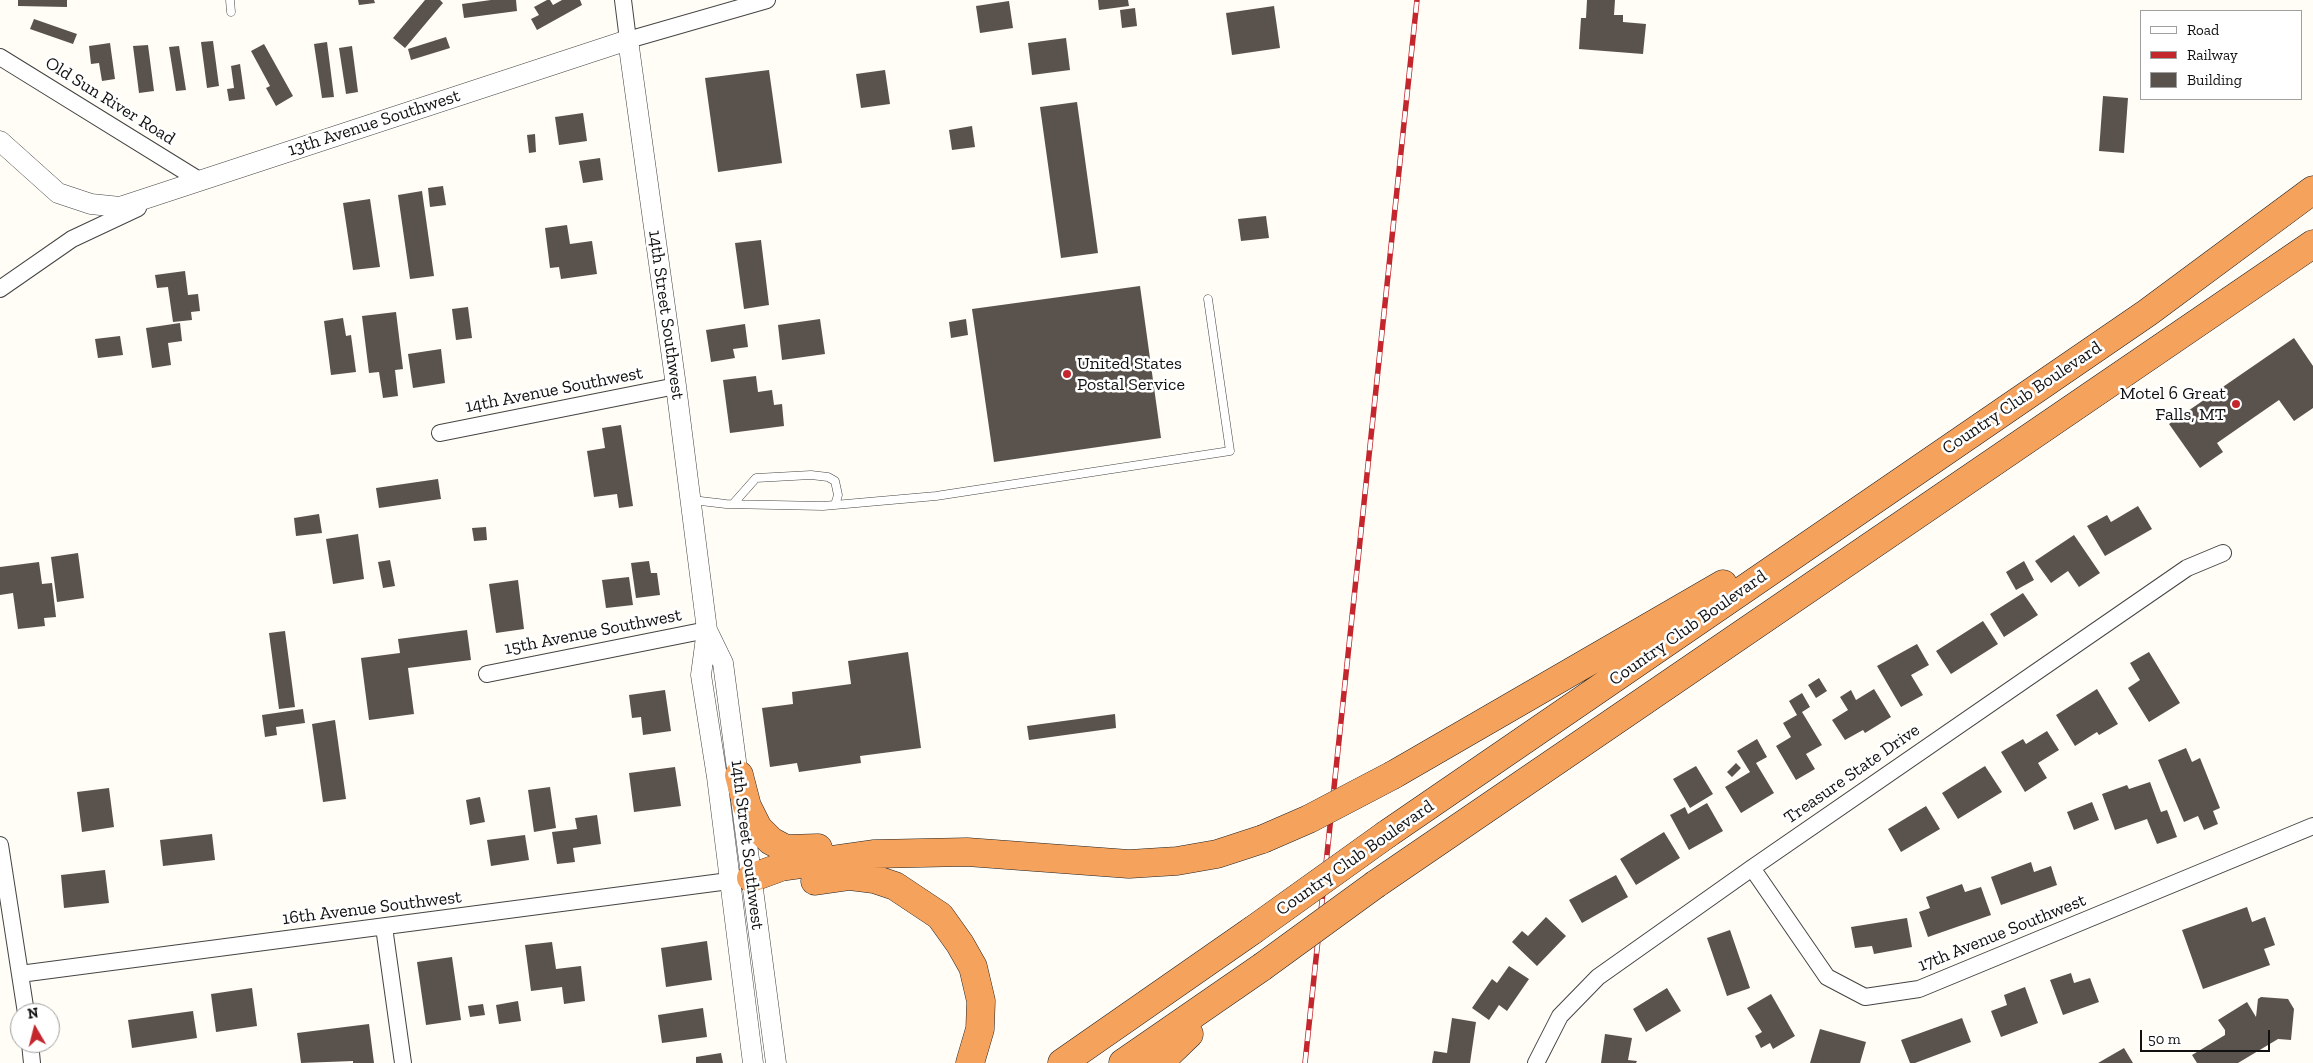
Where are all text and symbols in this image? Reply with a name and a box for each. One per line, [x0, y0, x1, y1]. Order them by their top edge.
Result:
legend [2140, 10, 2303, 100]
text: Road [2187, 21, 2219, 39]
text: Railway [2187, 46, 2238, 64]
street label: Old Sun River Road [41, 52, 179, 150]
text: Building [2187, 71, 2242, 89]
street label: 13th Avenue Southwest [285, 85, 463, 161]
street label: 14th Street Southwest [643, 229, 689, 401]
street label: Country Club Boulevard [1938, 337, 2106, 459]
place label: United States Postal Service [1077, 353, 1185, 396]
street label: 14th Avenue Southwest [463, 362, 645, 418]
marker: United States Postal Service [1061, 368, 1073, 380]
place label: Motel 6 Great Falls, MT [2120, 383, 2226, 426]
marker: Motel 6 Great Falls, MT [2230, 398, 2242, 410]
street label: Country Club Boulevard [1605, 565, 1771, 691]
street label: 15th Avenue Southwest [503, 604, 683, 660]
street label: Treasure State Drive [1780, 719, 1924, 829]
street label: 14th Street Southwest [726, 759, 768, 931]
street label: Country Club Boulevard [1272, 795, 1438, 921]
street label: 16th Avenue Southwest [281, 886, 463, 930]
street label: 17th Avenue Southwest [1915, 889, 2089, 977]
north arrow [10, 1003, 60, 1053]
text: N [27, 1004, 39, 1023]
scale bar [2143, 1020, 2273, 1052]
text: 50 m [2148, 1030, 2181, 1048]

